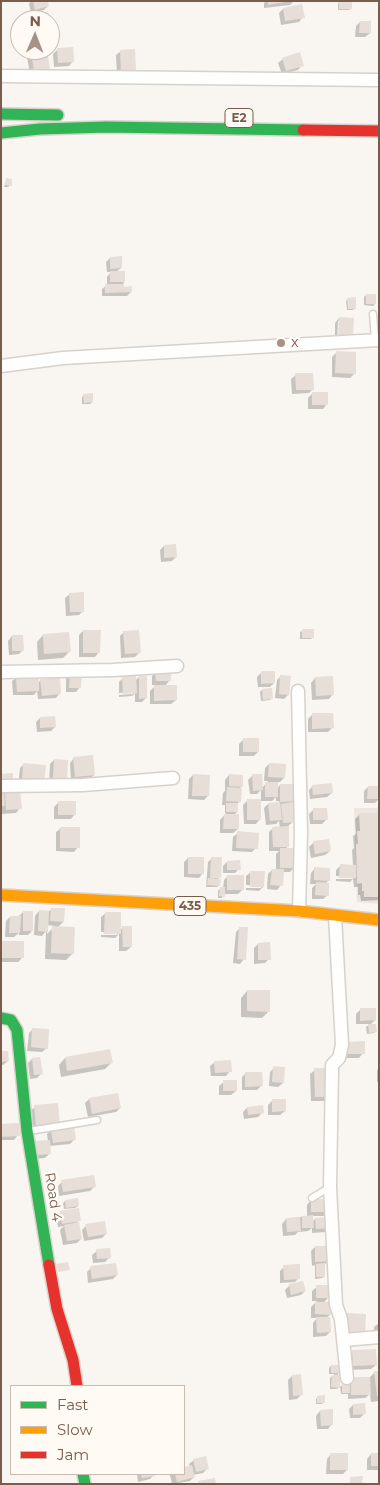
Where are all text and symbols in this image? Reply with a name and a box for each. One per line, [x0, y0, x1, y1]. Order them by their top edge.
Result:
north arrow [10, 10, 60, 60]
text: N [29, 12, 41, 30]
road number: E2 [225, 109, 253, 128]
place label: x [291, 335, 298, 351]
marker: x [275, 337, 287, 349]
road number: 435 [174, 896, 206, 916]
street label: Road 4 [41, 1171, 65, 1223]
legend [10, 1385, 185, 1475]
text: Fast [57, 1395, 88, 1414]
text: Slow [57, 1420, 93, 1439]
text: Jam [57, 1445, 89, 1464]

